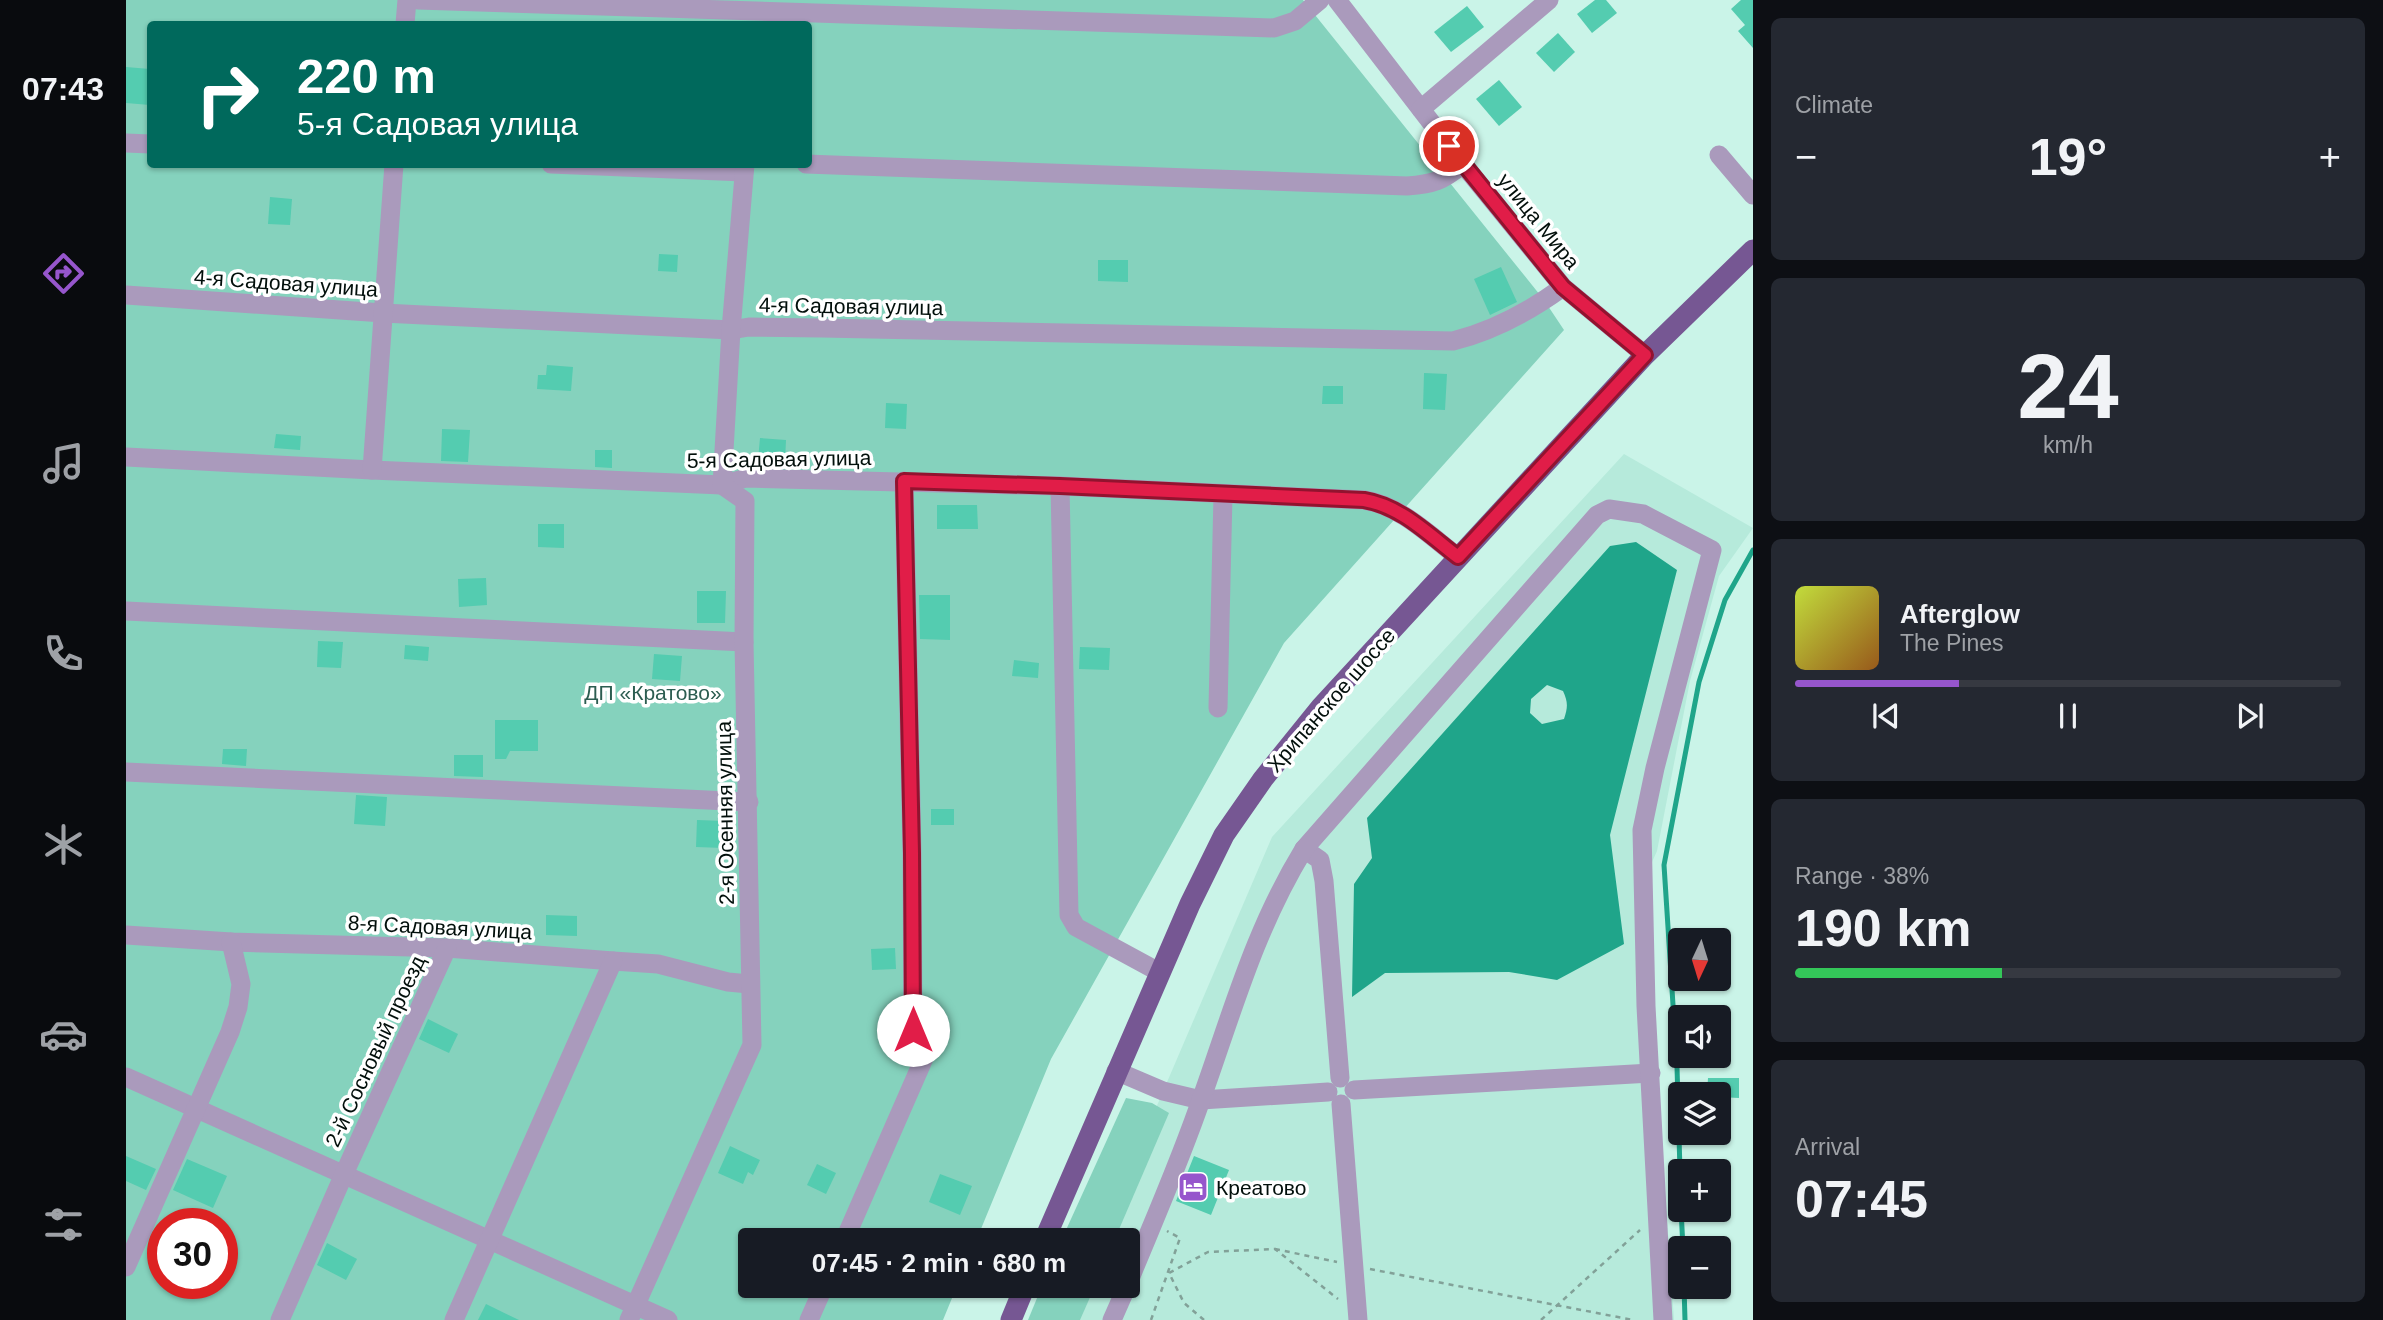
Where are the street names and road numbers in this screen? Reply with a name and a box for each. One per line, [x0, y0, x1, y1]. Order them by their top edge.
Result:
street label: улица Мира [1494, 169, 1585, 274]
street label: 4-я Садовая улица [193, 265, 379, 301]
street label: 4-я Садовая улица [759, 293, 944, 319]
street label: 5-я Садовая улица [687, 446, 872, 472]
street label: Хрипанское шоссе [1262, 624, 1400, 776]
street label: 2-я Осенняя улица [712, 721, 738, 905]
street label: 8-я Садовая улица [347, 911, 533, 943]
street label: 2-й Сосновый проезд [321, 952, 429, 1150]

